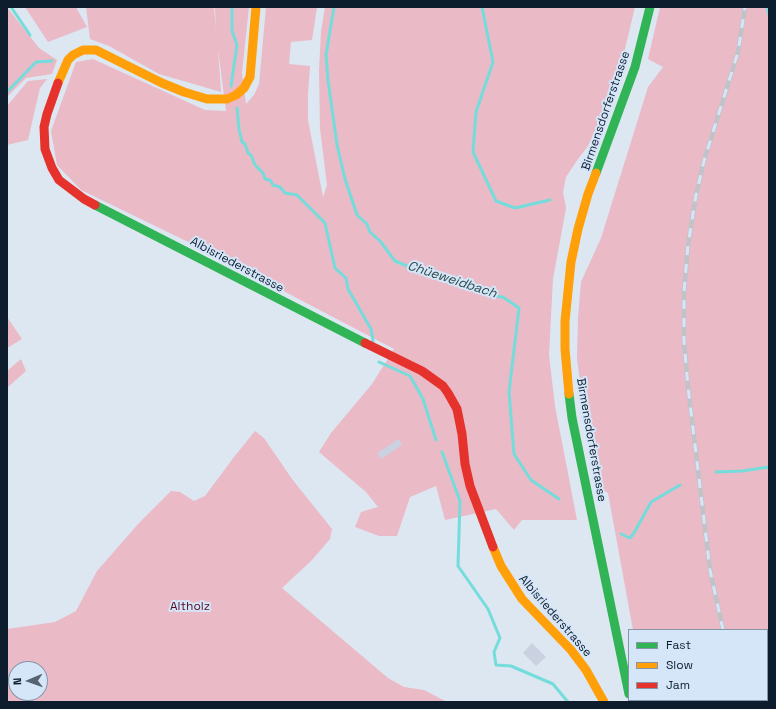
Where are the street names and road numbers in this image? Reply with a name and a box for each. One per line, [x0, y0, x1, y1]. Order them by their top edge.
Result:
street label: Birmensdorferstrasse [579, 49, 633, 173]
street label: Albisriederstrasse [188, 234, 286, 296]
street label: Birmensdorferstrasse [573, 377, 609, 503]
street label: Albisriederstrasse [515, 572, 595, 660]

